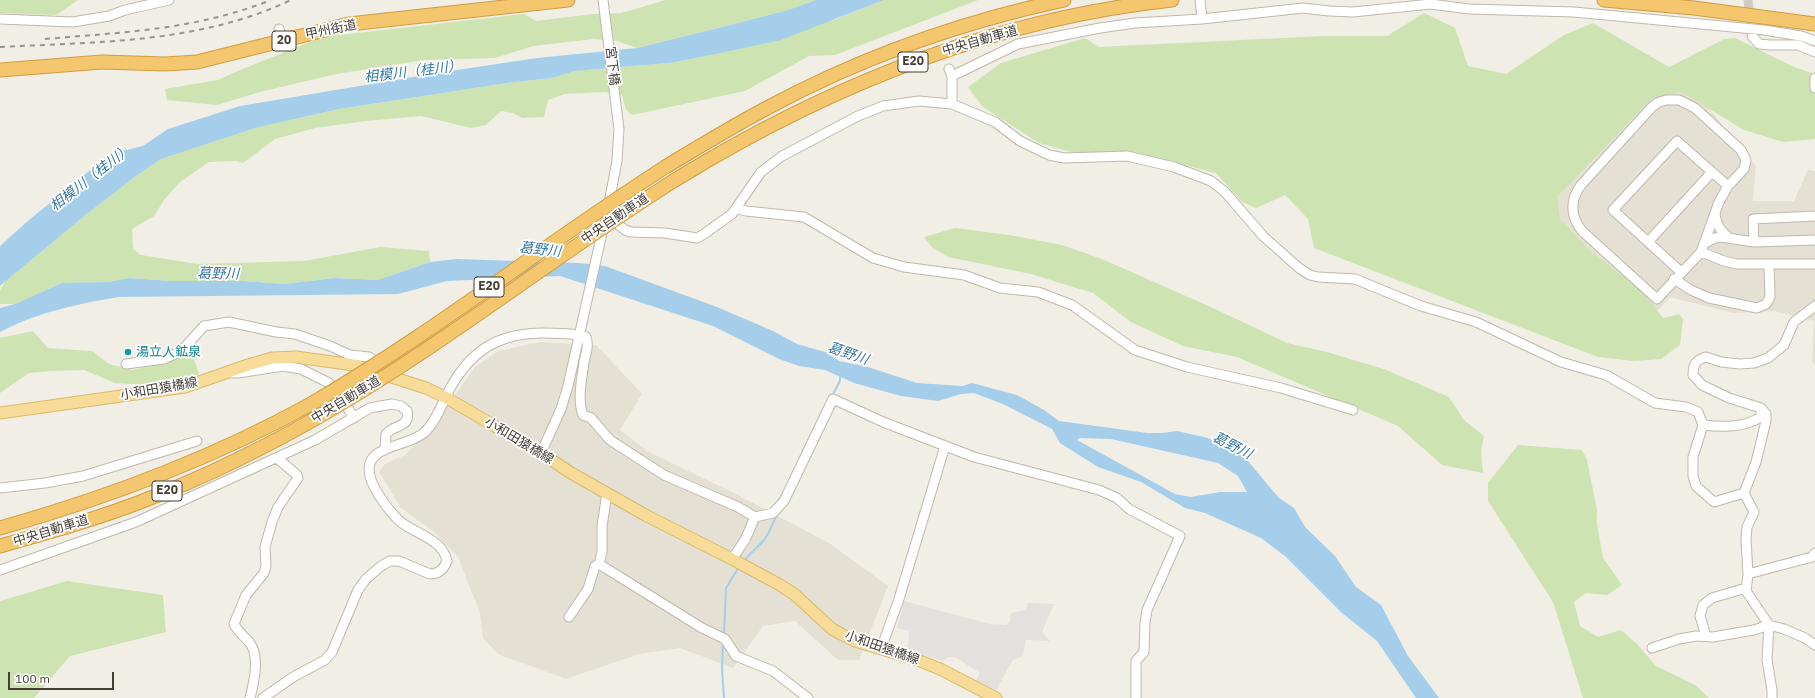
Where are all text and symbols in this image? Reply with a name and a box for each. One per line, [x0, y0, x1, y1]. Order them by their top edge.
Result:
street label: 甲州街道 [304, 17, 358, 43]
street label: 中央自動車道 [940, 23, 1020, 59]
road number: 20 [272, 31, 296, 51]
street label: 宮下橋 [602, 46, 622, 86]
road number: E20 [898, 52, 928, 72]
water label: 相模川（桂川） [363, 58, 463, 86]
water label: 相模川（桂川） [47, 141, 135, 215]
street label: 中央自動車道 [578, 191, 652, 247]
water label: 葛野川 [518, 239, 562, 261]
water label: 葛野川 [197, 265, 239, 283]
road number: E20 [474, 277, 504, 297]
water label: 葛野川 [825, 339, 871, 369]
place label: 湯立人鉱泉 [136, 344, 201, 360]
marker: 湯立人鉱泉 [123, 347, 133, 357]
street label: 中央自動車道 [309, 373, 383, 427]
street label: 小和田猿橋線 [119, 375, 199, 403]
street label: 小和田猿橋線 [482, 414, 556, 468]
water label: 葛野川 [1209, 429, 1255, 463]
road number: E20 [152, 481, 182, 501]
street label: 中央自動車道 [11, 512, 91, 550]
street label: 小和田猿橋線 [843, 628, 921, 668]
scale bar [10, 664, 116, 690]
text: 100 m [15, 671, 50, 686]

